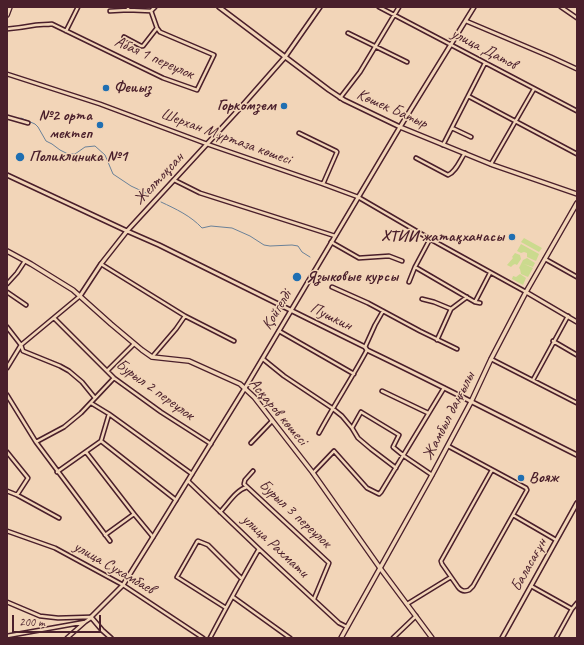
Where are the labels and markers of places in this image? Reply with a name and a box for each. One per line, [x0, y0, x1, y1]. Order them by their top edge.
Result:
place label: Феиыз [114, 78, 151, 98]
marker: Феиыз [101, 83, 111, 93]
place label: Горкомзем [217, 96, 276, 116]
marker: Горкомзем [279, 101, 289, 111]
place label: №2 орта мектеп [38, 106, 92, 144]
marker: №2 орта мектеп [95, 120, 105, 130]
place label: Поликлиника №1 [29, 147, 127, 167]
marker: Поликлиника №1 [14, 151, 26, 163]
place label: ХТИИ жатақханасы [381, 227, 504, 247]
marker: ХТИИ жатақханасы [507, 232, 517, 242]
place label: Языковые курсы [306, 267, 398, 287]
marker: Языковые курсы [291, 271, 303, 283]
place label: Вояж [529, 468, 558, 488]
marker: Вояж [516, 473, 526, 483]

